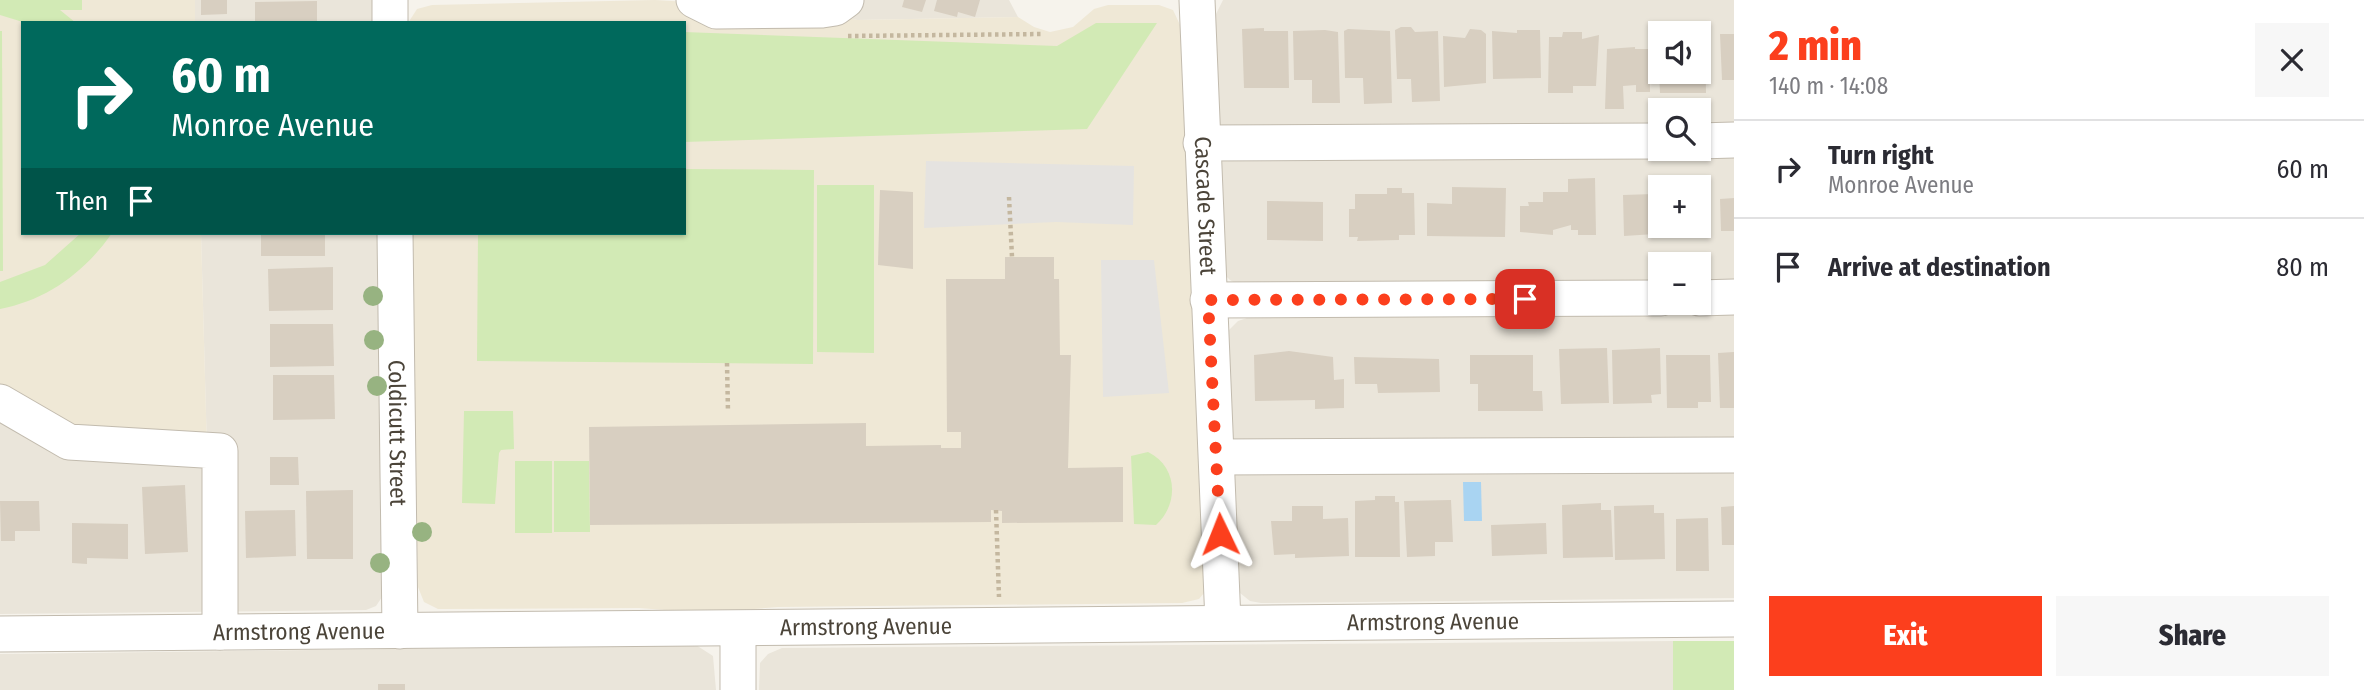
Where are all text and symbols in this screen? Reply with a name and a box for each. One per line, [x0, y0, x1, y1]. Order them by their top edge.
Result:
map controls [1648, 21, 1711, 315]
button: sound [1648, 21, 1711, 84]
text: 2 min [1769, 21, 1862, 71]
button: close [2255, 23, 2329, 97]
text: 60 m [171, 46, 271, 105]
icon: right [56, 49, 147, 140]
text: 140 m · 14:08 [1769, 72, 1888, 100]
button: search [1648, 98, 1711, 161]
text: Monroe Avenue [171, 106, 374, 144]
street label: Cascade Street [1189, 136, 1223, 276]
text: Turn right [1828, 140, 1934, 171]
icon: right [1769, 150, 1807, 188]
text: 60 m [2276, 154, 2329, 185]
text: Monroe Avenue [1828, 171, 1974, 199]
button: + [1648, 175, 1711, 238]
icon: arrive [122, 182, 160, 220]
text: Then [56, 186, 108, 217]
icon: arrive [1769, 248, 1807, 286]
button: − [1648, 252, 1711, 315]
text: Arrive at destination [1828, 252, 2051, 283]
text: 80 m [2276, 252, 2329, 283]
pin [1495, 269, 1555, 329]
icon: arrive [1506, 280, 1544, 318]
street label: Coldicutt Street [383, 360, 412, 507]
position arrow [1183, 497, 1257, 571]
button: Exit [1769, 596, 2042, 676]
button: Share [2056, 596, 2329, 676]
street label: Armstrong Avenue [1347, 607, 1519, 636]
street label: Armstrong Avenue [780, 612, 952, 641]
street label: Armstrong Avenue [213, 617, 385, 646]

